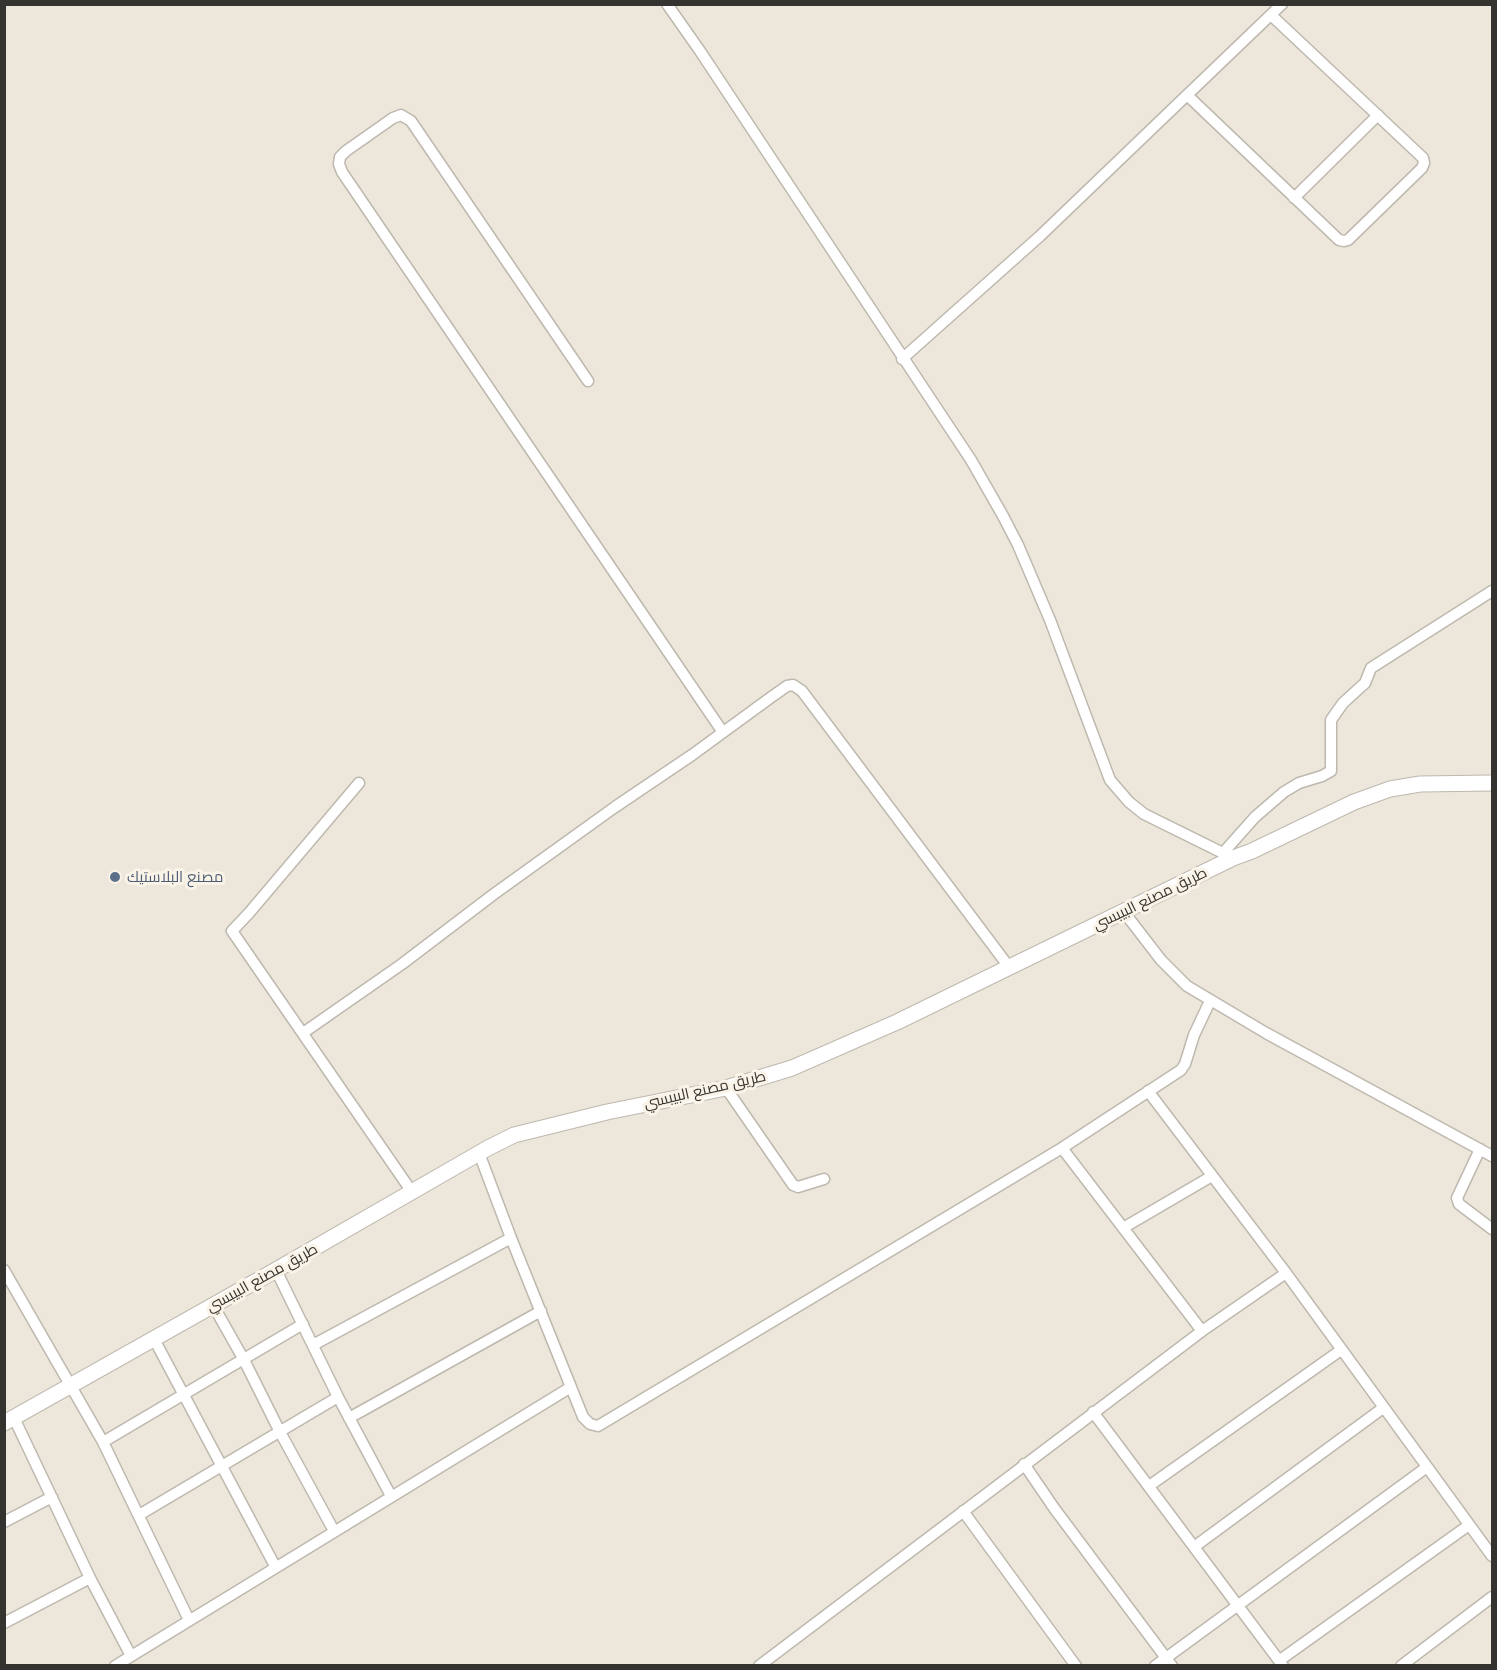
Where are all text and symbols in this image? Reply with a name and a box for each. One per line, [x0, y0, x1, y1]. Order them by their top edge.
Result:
street label: طريق مصنع البيبسي [1090, 864, 1210, 934]
place label: مصنع البلاستيك [127, 868, 223, 886]
marker: مصنع البلاستيك [108, 870, 122, 884]
street label: طريق مصنع البيبسي [642, 1067, 768, 1113]
street label: طريق مصنع البيبسي [203, 1240, 321, 1316]

